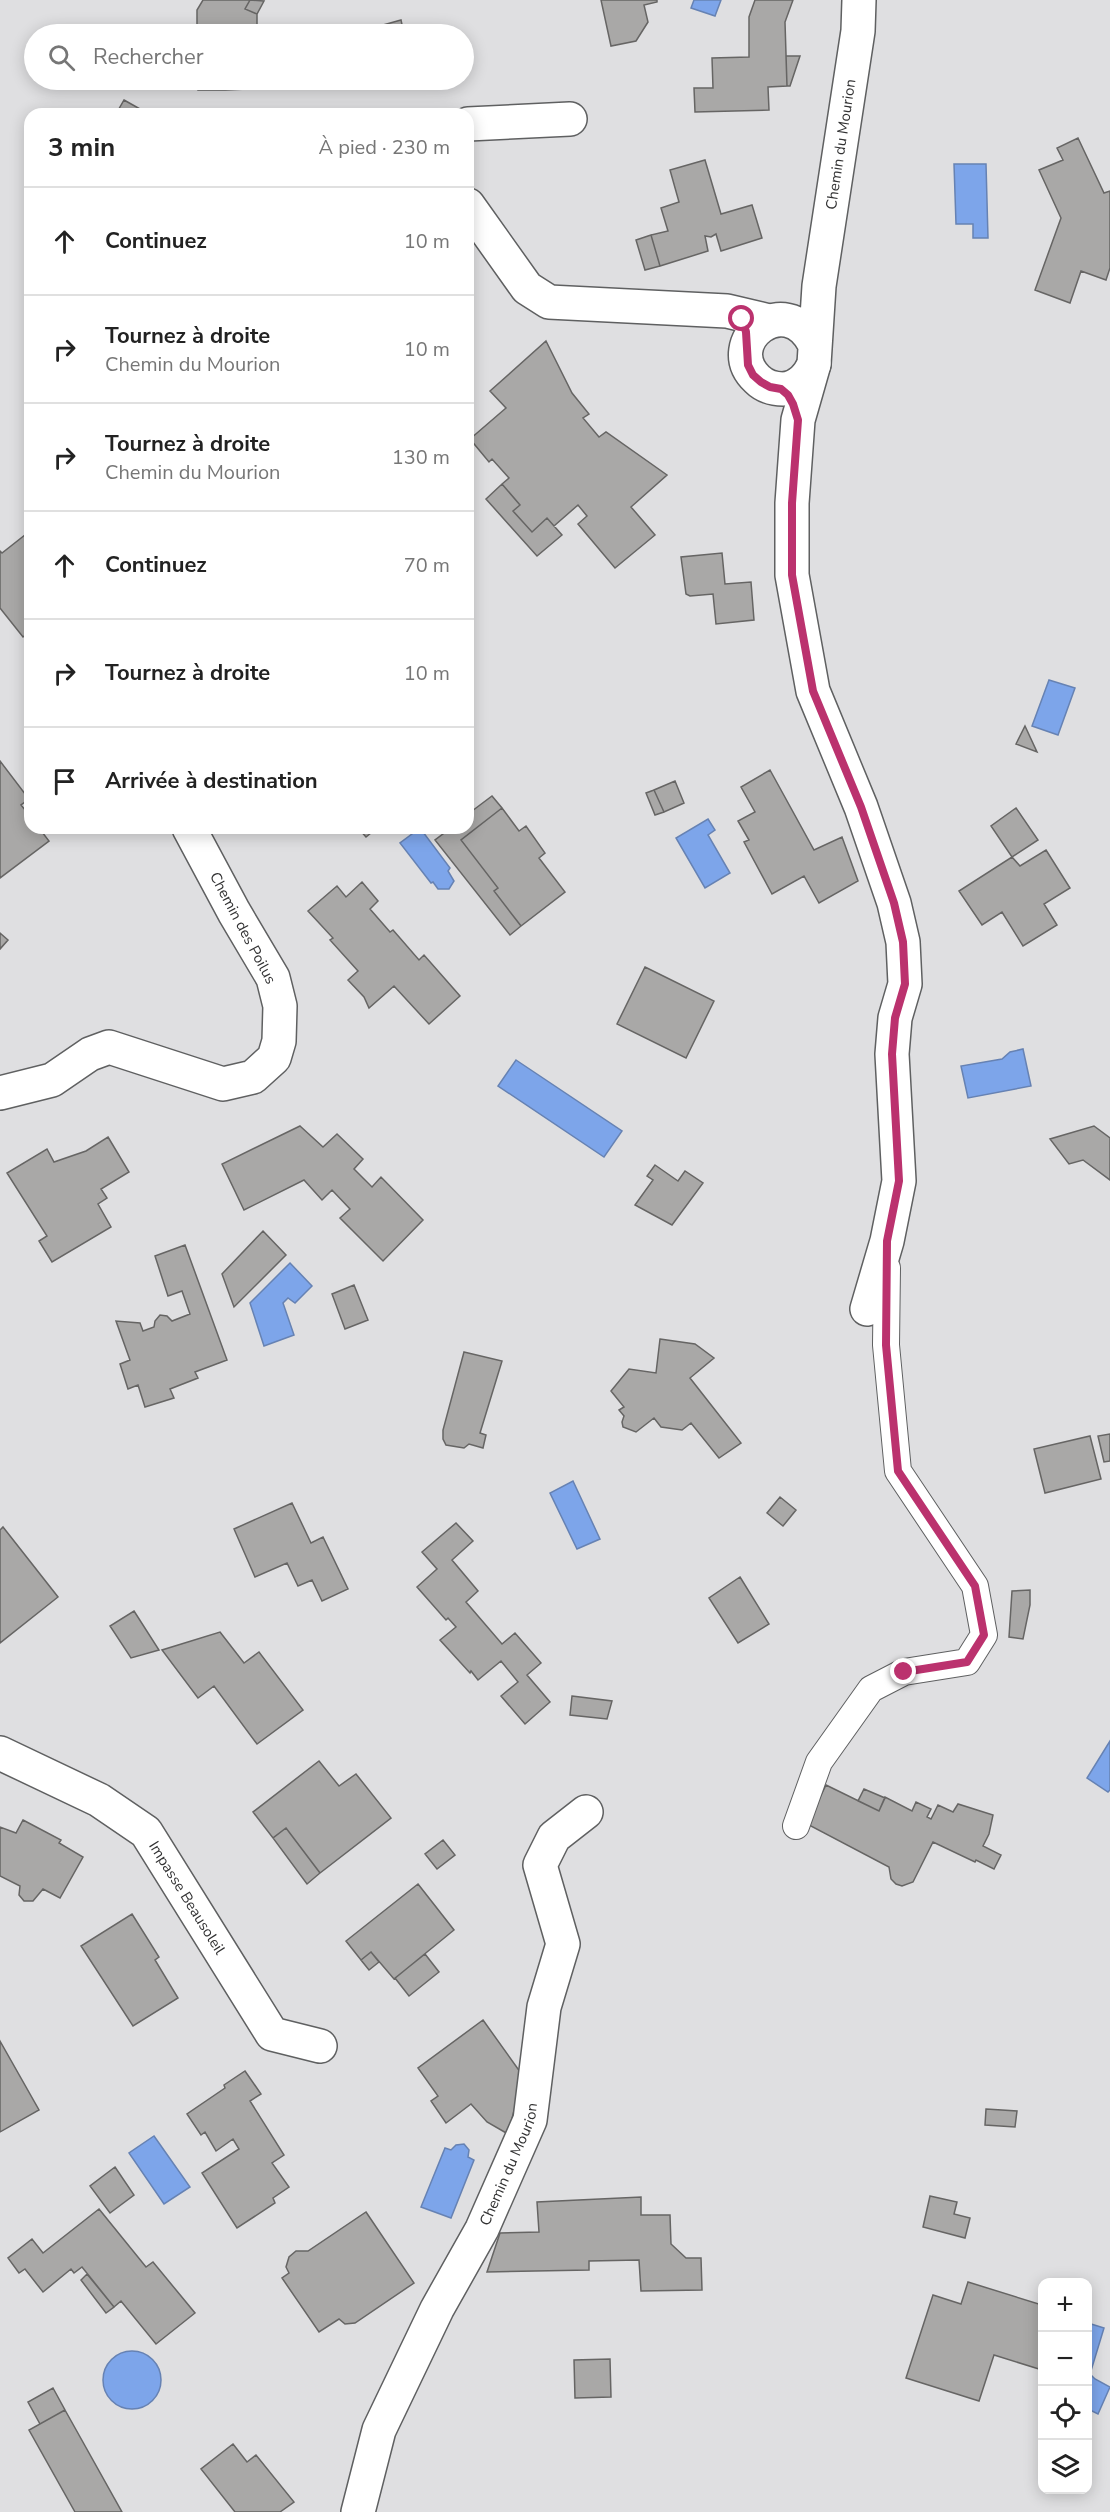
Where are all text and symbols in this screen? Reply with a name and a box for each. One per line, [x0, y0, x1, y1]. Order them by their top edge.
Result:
search box [24, 24, 474, 90]
icon: search [45, 41, 78, 74]
text: Rechercher [93, 42, 204, 72]
street label: Chemin du Mourion [821, 78, 861, 211]
text: 3 min [48, 130, 115, 165]
text: À pied · 230 m [319, 134, 450, 161]
icon: ahead [48, 225, 81, 258]
text: Continuez [105, 226, 207, 256]
text: 10 m [404, 228, 450, 255]
route start [728, 305, 754, 331]
text: Tournez à droite [105, 321, 270, 351]
icon: right [48, 333, 81, 366]
text: 10 m [404, 336, 450, 363]
text: Chemin du Mourion [105, 351, 280, 378]
text: Tournez à droite [105, 429, 270, 459]
icon: right [48, 441, 81, 474]
text: 130 m [392, 444, 450, 471]
text: Chemin du Mourion [105, 459, 280, 486]
icon: ahead [48, 549, 81, 582]
text: Continuez [105, 550, 207, 580]
text: 70 m [404, 552, 450, 579]
icon: right [48, 657, 81, 690]
text: Tournez à droite [105, 658, 270, 688]
text: 10 m [404, 660, 450, 687]
icon: arrive [48, 765, 81, 798]
text: Arrivée à destination [105, 766, 318, 796]
street label: Chemin des Poilus [205, 869, 281, 987]
route end [890, 1658, 916, 1684]
street label: Impasse Beausoleil [144, 1837, 230, 1959]
street label: Chemin du Mourion [475, 2102, 542, 2229]
map controls [1038, 2278, 1092, 2494]
button: + [1038, 2278, 1092, 2332]
button: − [1038, 2332, 1092, 2386]
button: locate [1038, 2386, 1092, 2440]
button: layers [1038, 2440, 1092, 2494]

